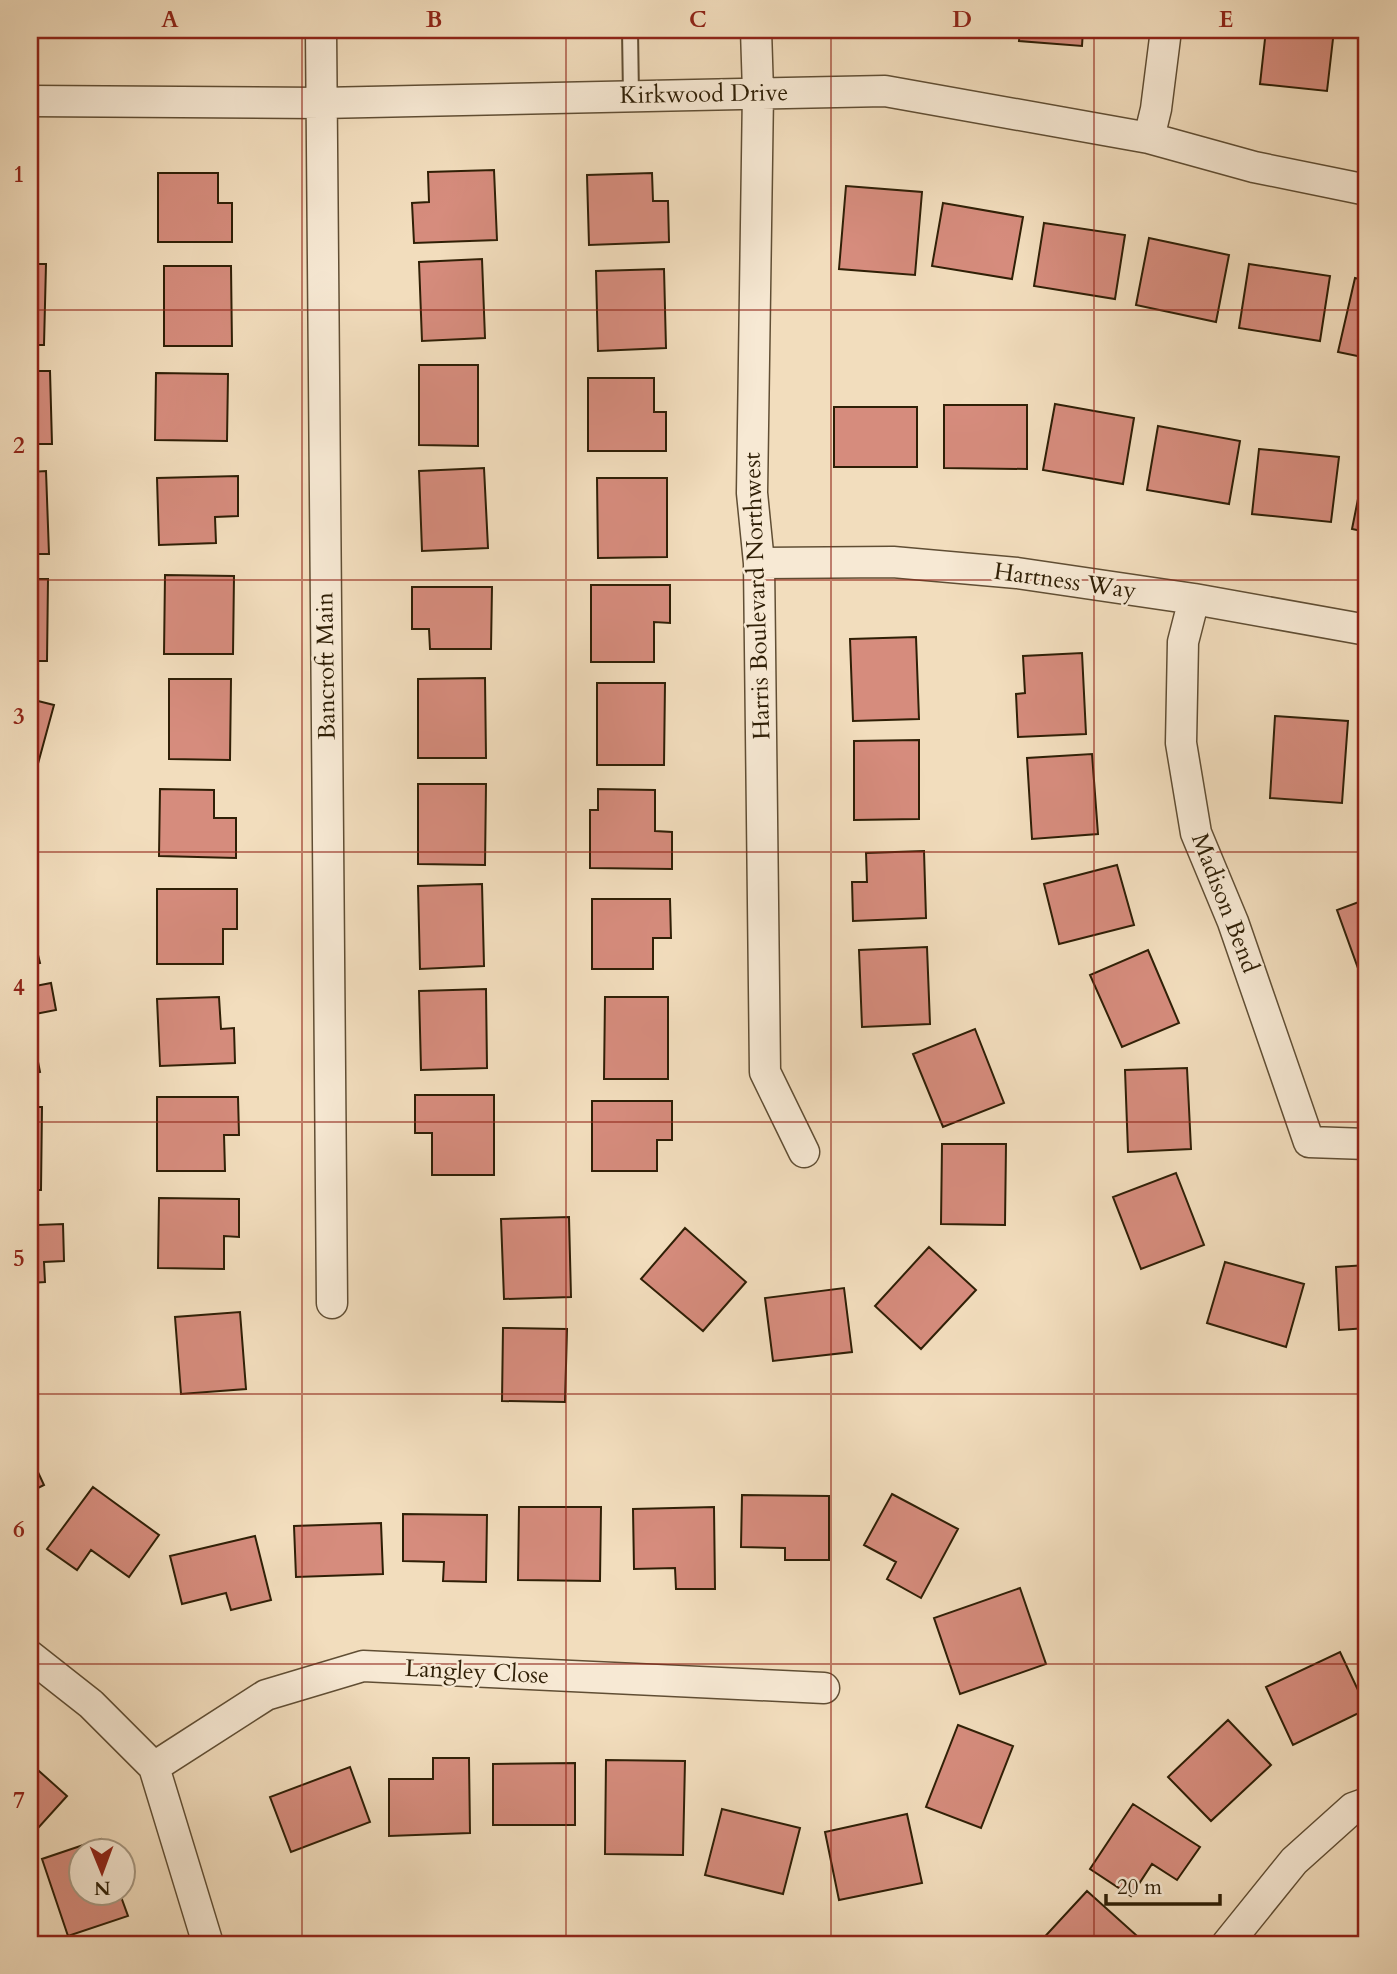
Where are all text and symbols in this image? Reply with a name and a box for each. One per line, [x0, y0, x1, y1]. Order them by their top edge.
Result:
text: A [161, 4, 179, 35]
text: B [426, 4, 442, 35]
text: C [689, 4, 707, 35]
text: D [952, 4, 972, 35]
text: E [1219, 4, 1233, 35]
street label: Kirkwood Drive [619, 76, 789, 112]
text: 1 [13, 159, 25, 190]
text: 2 [13, 430, 25, 461]
street label: Harris Boulevard Northwest [735, 451, 779, 740]
street label: Hartness Way [992, 555, 1139, 607]
street label: Bancroft Main [308, 592, 344, 740]
text: 3 [13, 701, 25, 732]
street label: Madison Bend [1183, 828, 1267, 978]
text: 4 [13, 972, 25, 1003]
text: 5 [13, 1243, 25, 1274]
text: 6 [13, 1514, 25, 1545]
street label: Langley Close [404, 1652, 550, 1692]
text: 7 [13, 1785, 25, 1816]
north arrow [66, 1838, 136, 1908]
scale bar [1106, 1862, 1220, 1906]
text: 20 m [1117, 1873, 1162, 1902]
text: N [93, 1875, 111, 1901]

